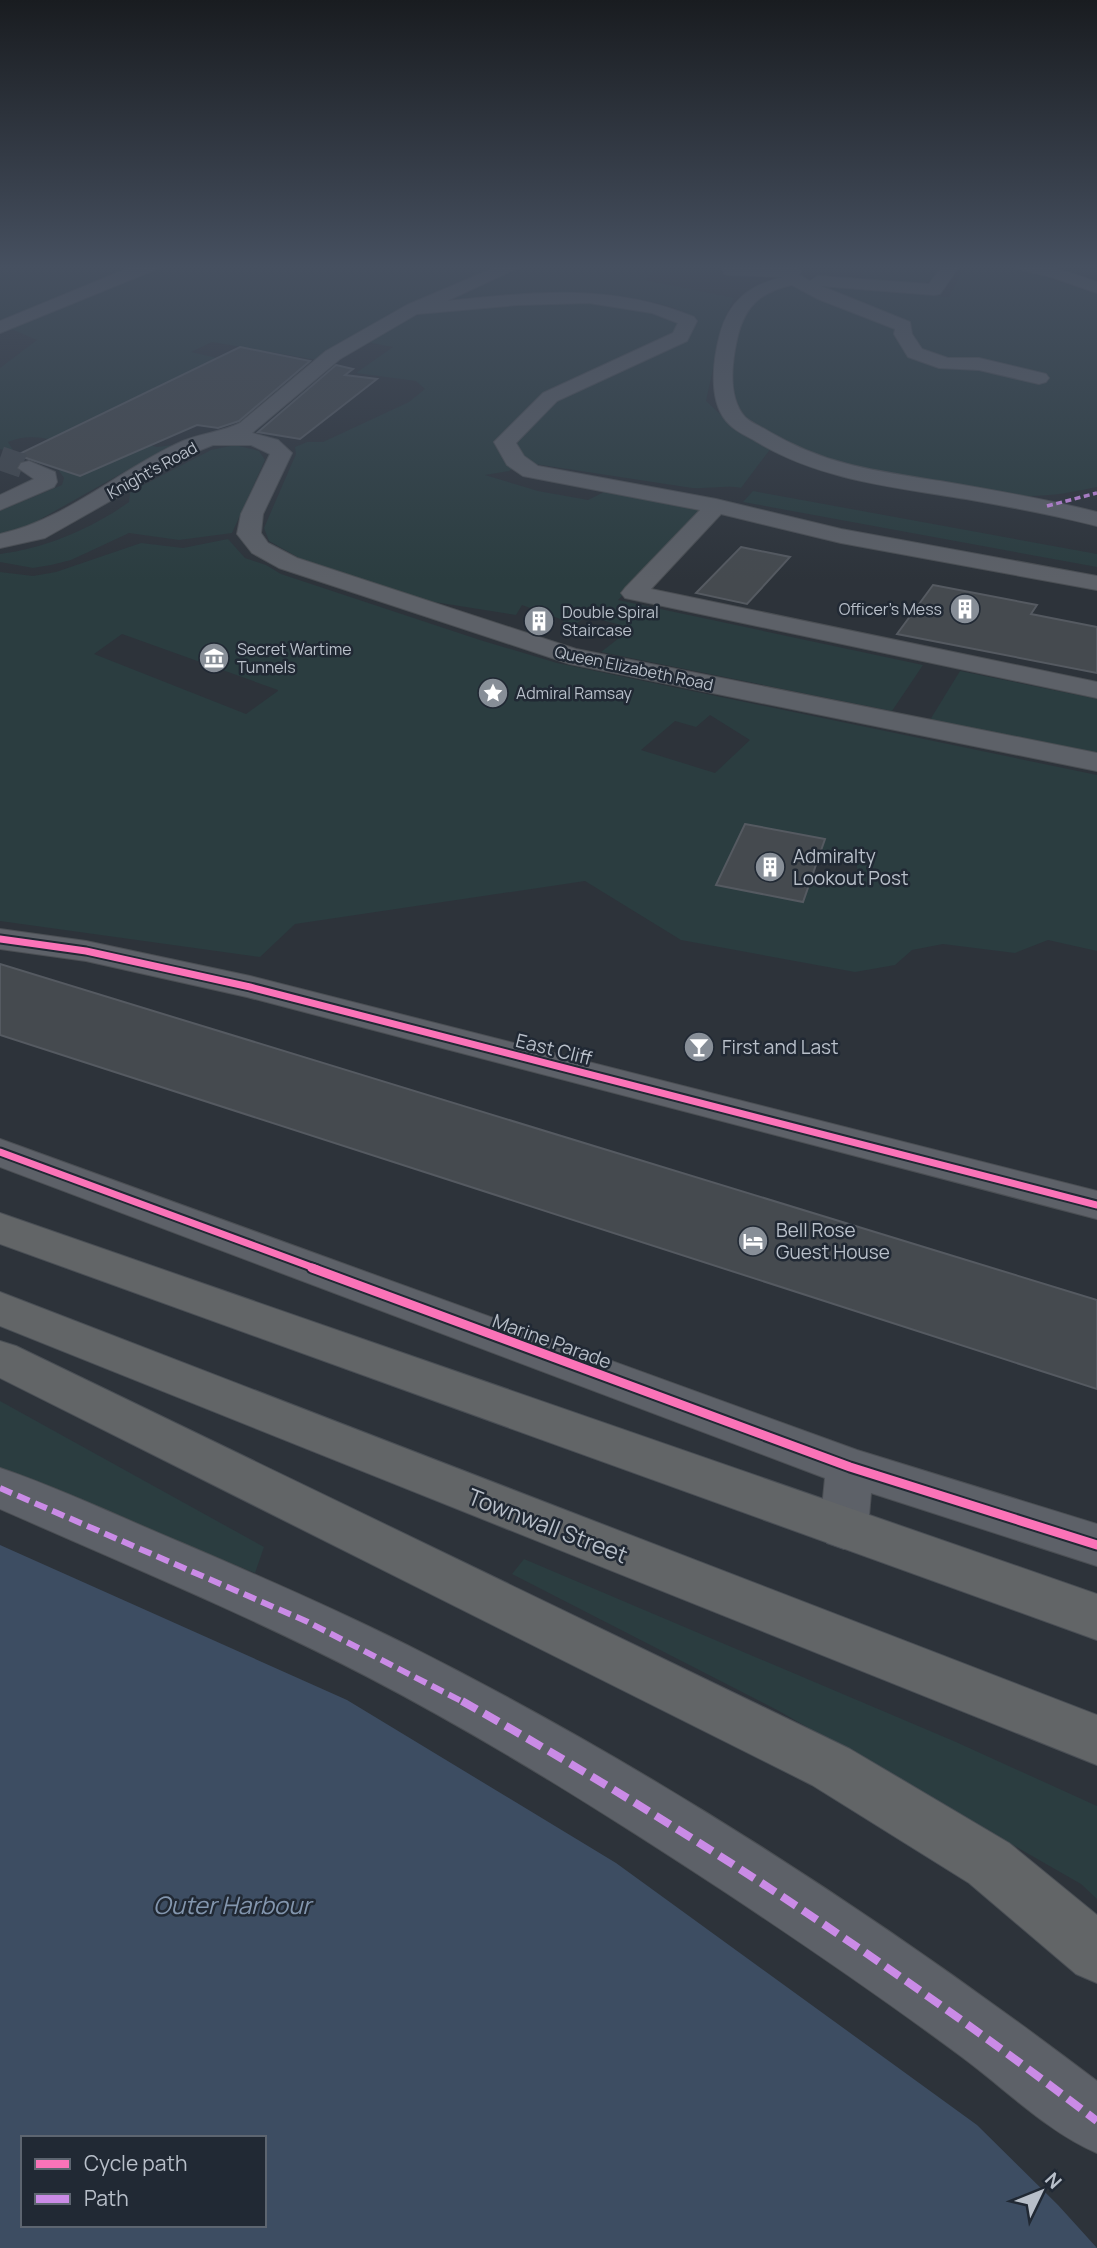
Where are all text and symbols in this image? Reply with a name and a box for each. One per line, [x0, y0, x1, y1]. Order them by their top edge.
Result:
street label: Knight's Road [103, 436, 201, 504]
building icon: Officer's Mess [948, 592, 982, 626]
place label: Officer's Mess [839, 598, 942, 620]
place label: Double Spiral Staircase [562, 601, 659, 641]
building icon: Double Spiral Staircase [522, 604, 556, 638]
place label: Secret Wartime Tunnels [237, 638, 352, 678]
street label: Queen Elizabeth Road [553, 640, 715, 696]
museum icon: Secret Wartime Tunnels [197, 641, 231, 675]
place icon: Admiral Ramsay [476, 676, 510, 710]
place label: Admiral Ramsay [516, 682, 633, 704]
place label: Admiralty Lookout Post [793, 843, 909, 891]
building icon: Admiralty Lookout Post [753, 850, 787, 884]
street label: East Cliff [513, 1027, 595, 1071]
bar icon: First and Last [682, 1030, 716, 1064]
place label: First and Last [722, 1034, 839, 1060]
place label: Bell Rose Guest House [776, 1217, 890, 1265]
hotel icon: Bell Rose Guest House [736, 1224, 770, 1258]
street label: Marine Parade [489, 1307, 615, 1375]
street label: Townwall Street [463, 1480, 633, 1570]
water label: Outer Harbour [153, 1888, 314, 1921]
legend [21, 2136, 266, 2227]
text: Cycle path [84, 2149, 187, 2177]
north arrow [1006, 2157, 1076, 2227]
text: N [1039, 2167, 1068, 2194]
text: Path [84, 2184, 129, 2212]

